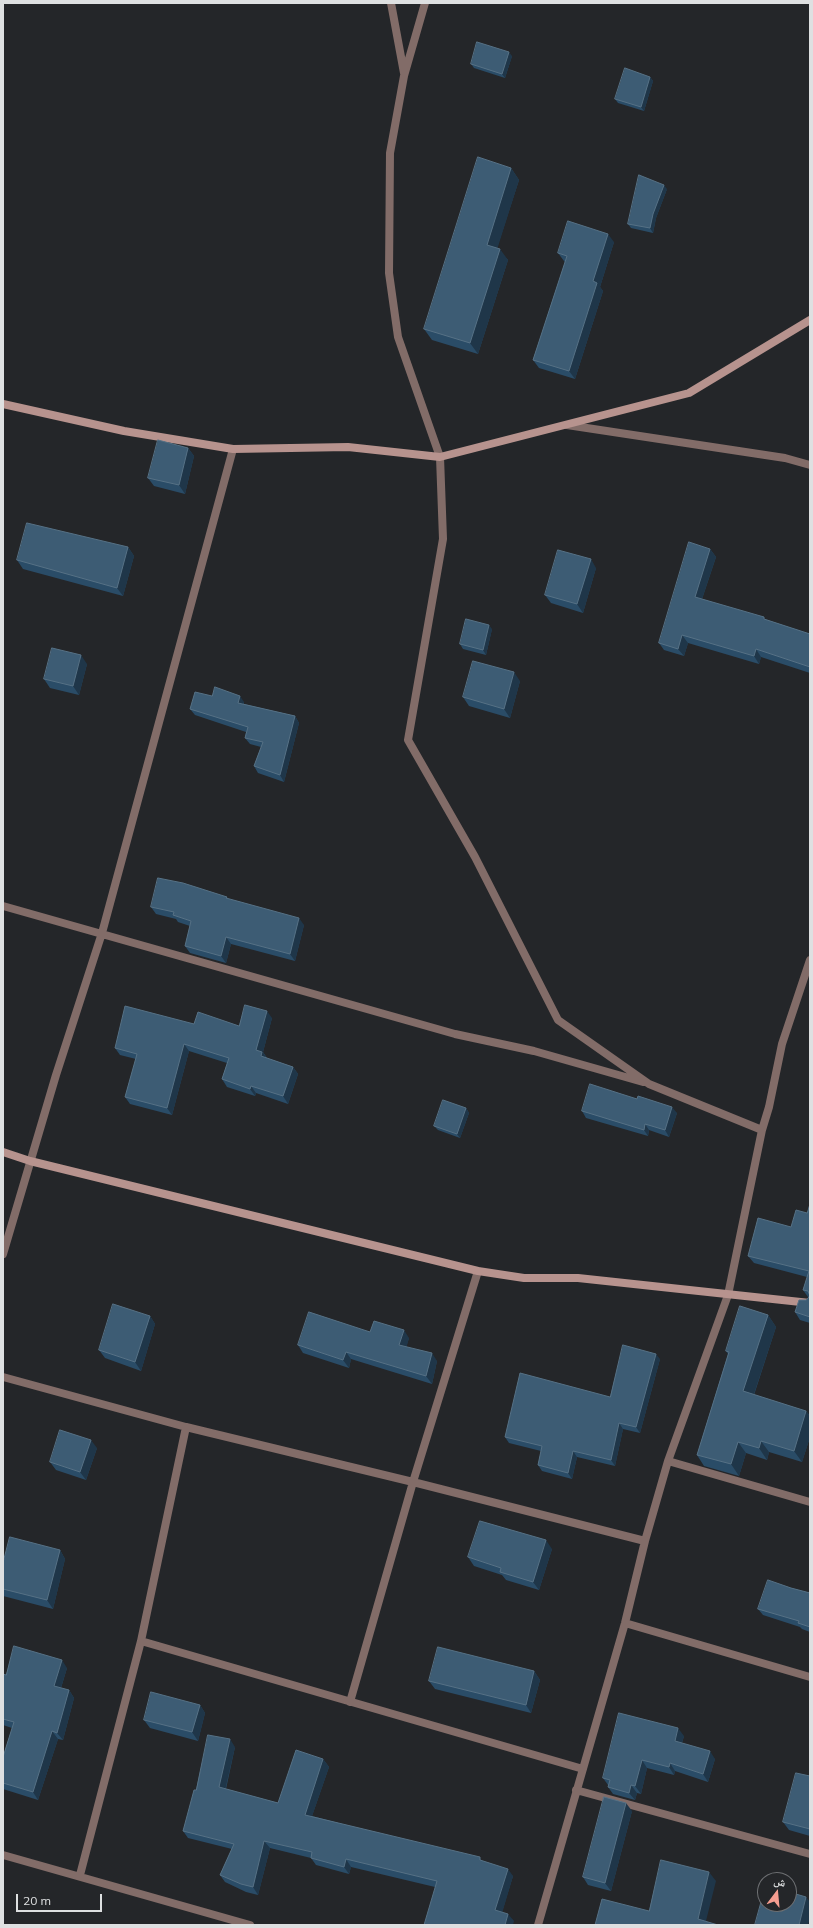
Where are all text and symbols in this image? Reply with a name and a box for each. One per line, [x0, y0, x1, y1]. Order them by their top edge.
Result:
north arrow [757, 1872, 797, 1912]
text: ش [772, 1873, 788, 1890]
scale bar [18, 1886, 104, 1912]
text: 20 m [23, 1893, 51, 1908]

